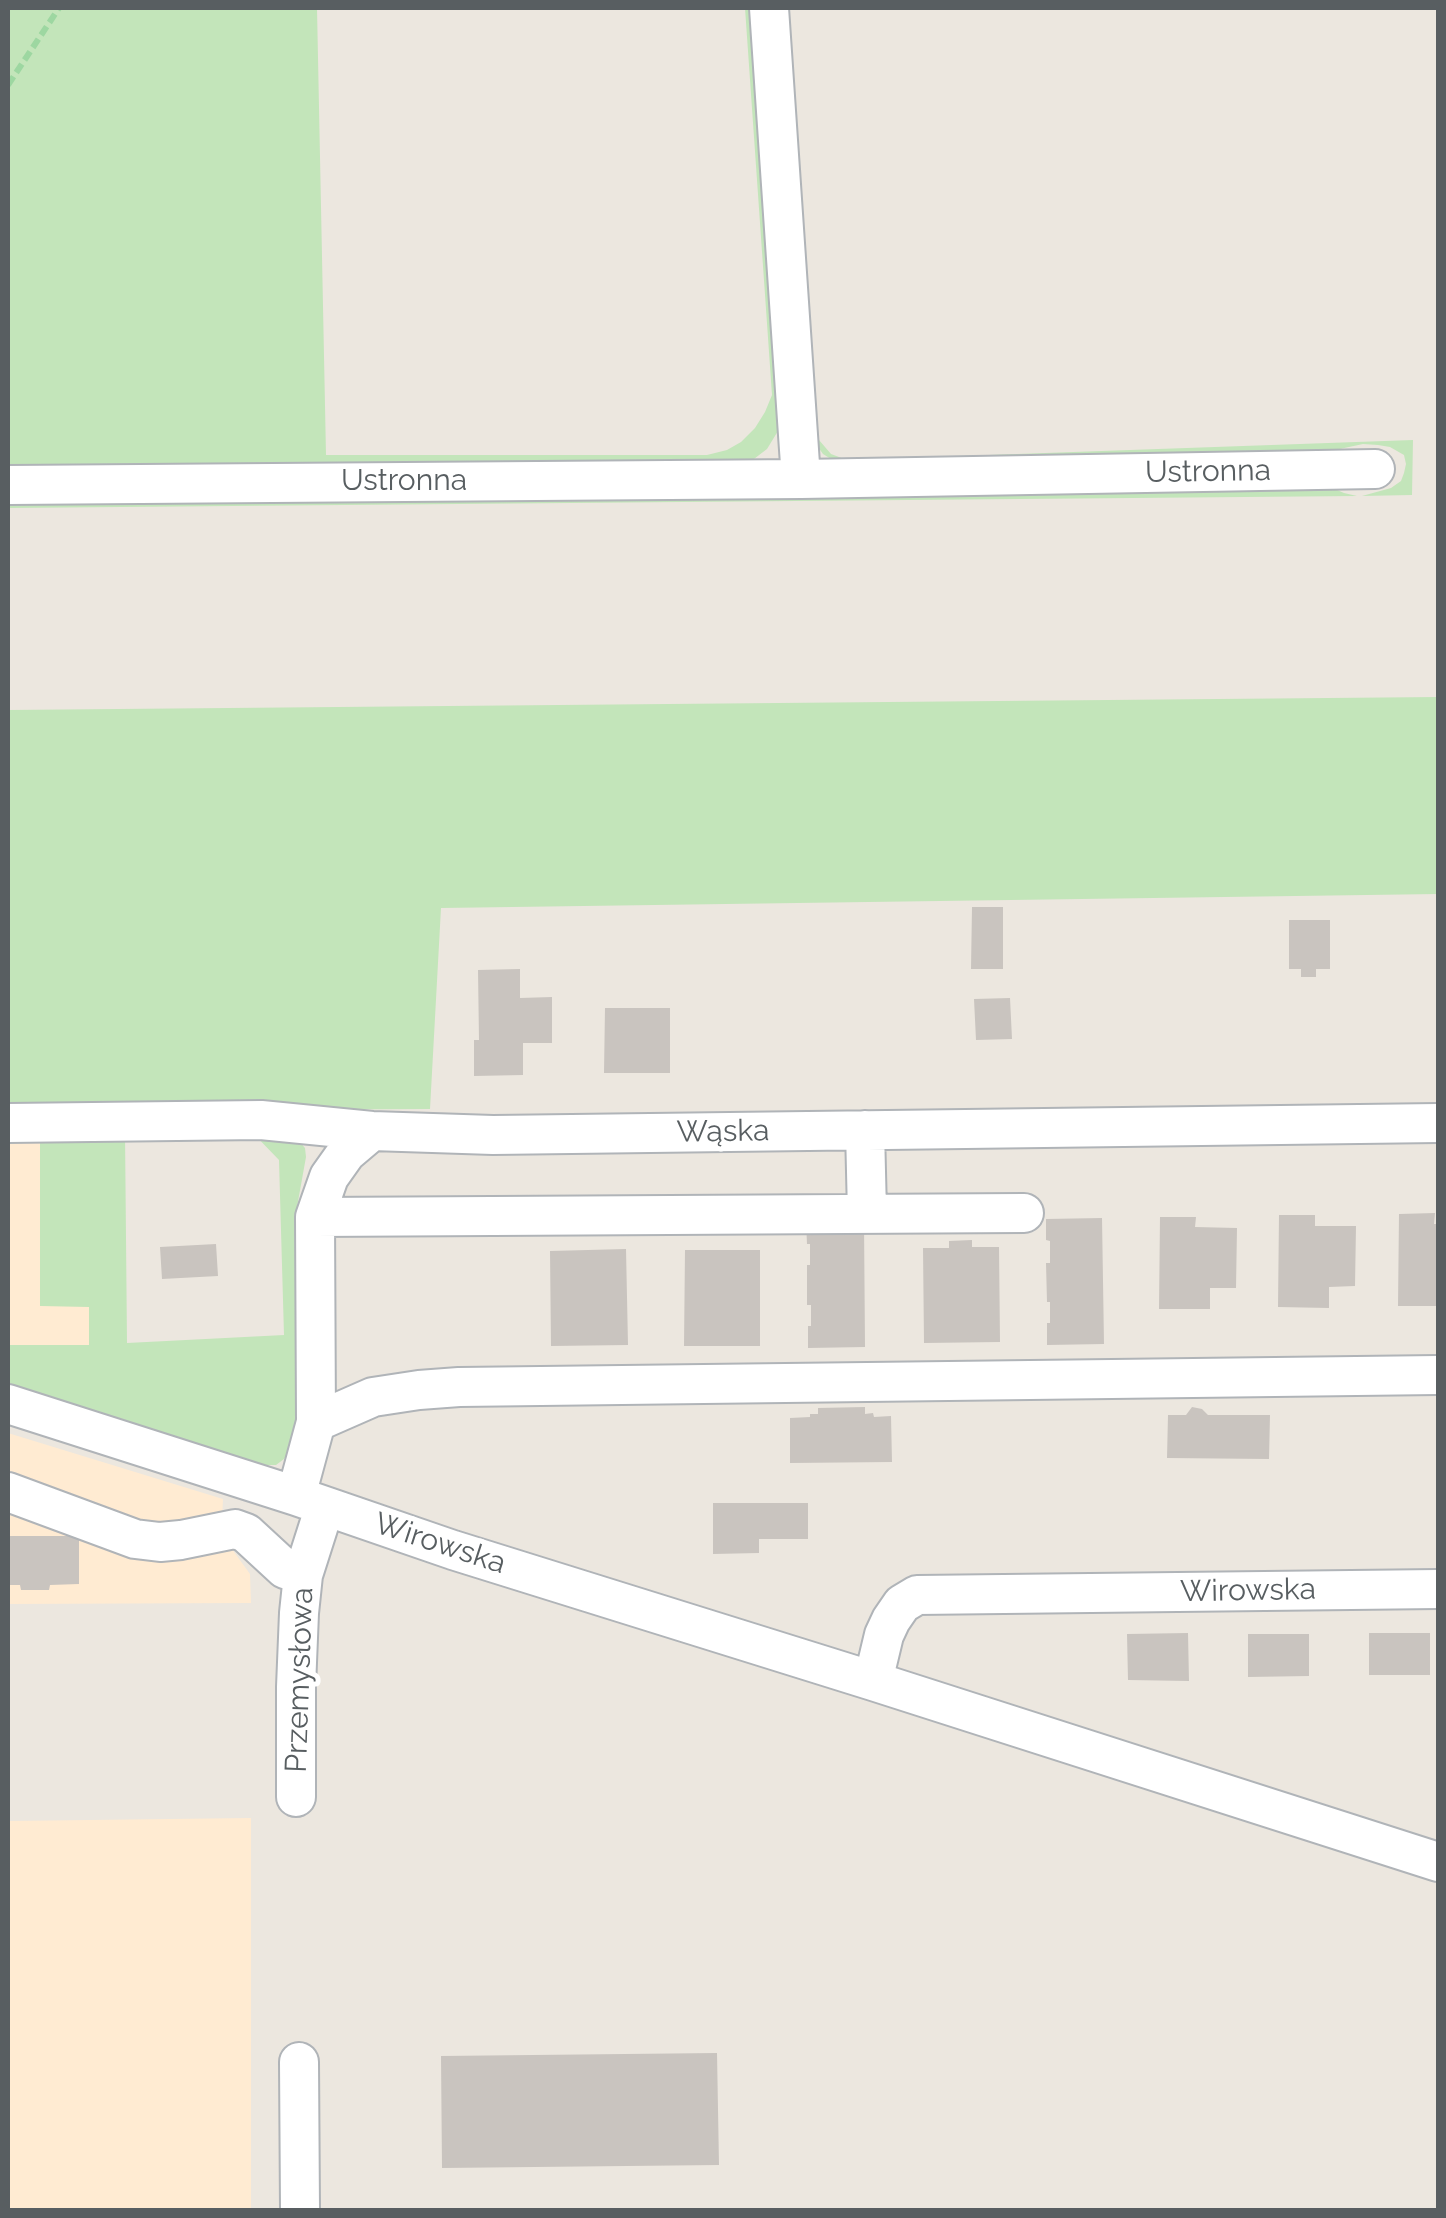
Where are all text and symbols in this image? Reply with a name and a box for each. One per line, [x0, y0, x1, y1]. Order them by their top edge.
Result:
street label: Ustronna [1145, 453, 1271, 491]
street label: Ustronna [341, 463, 467, 499]
street label: Wąska [676, 1113, 770, 1151]
street label: Wirowska [370, 1506, 510, 1582]
street label: Wirowska [1180, 1572, 1316, 1610]
street label: Przemysłowa [279, 1587, 321, 1773]

